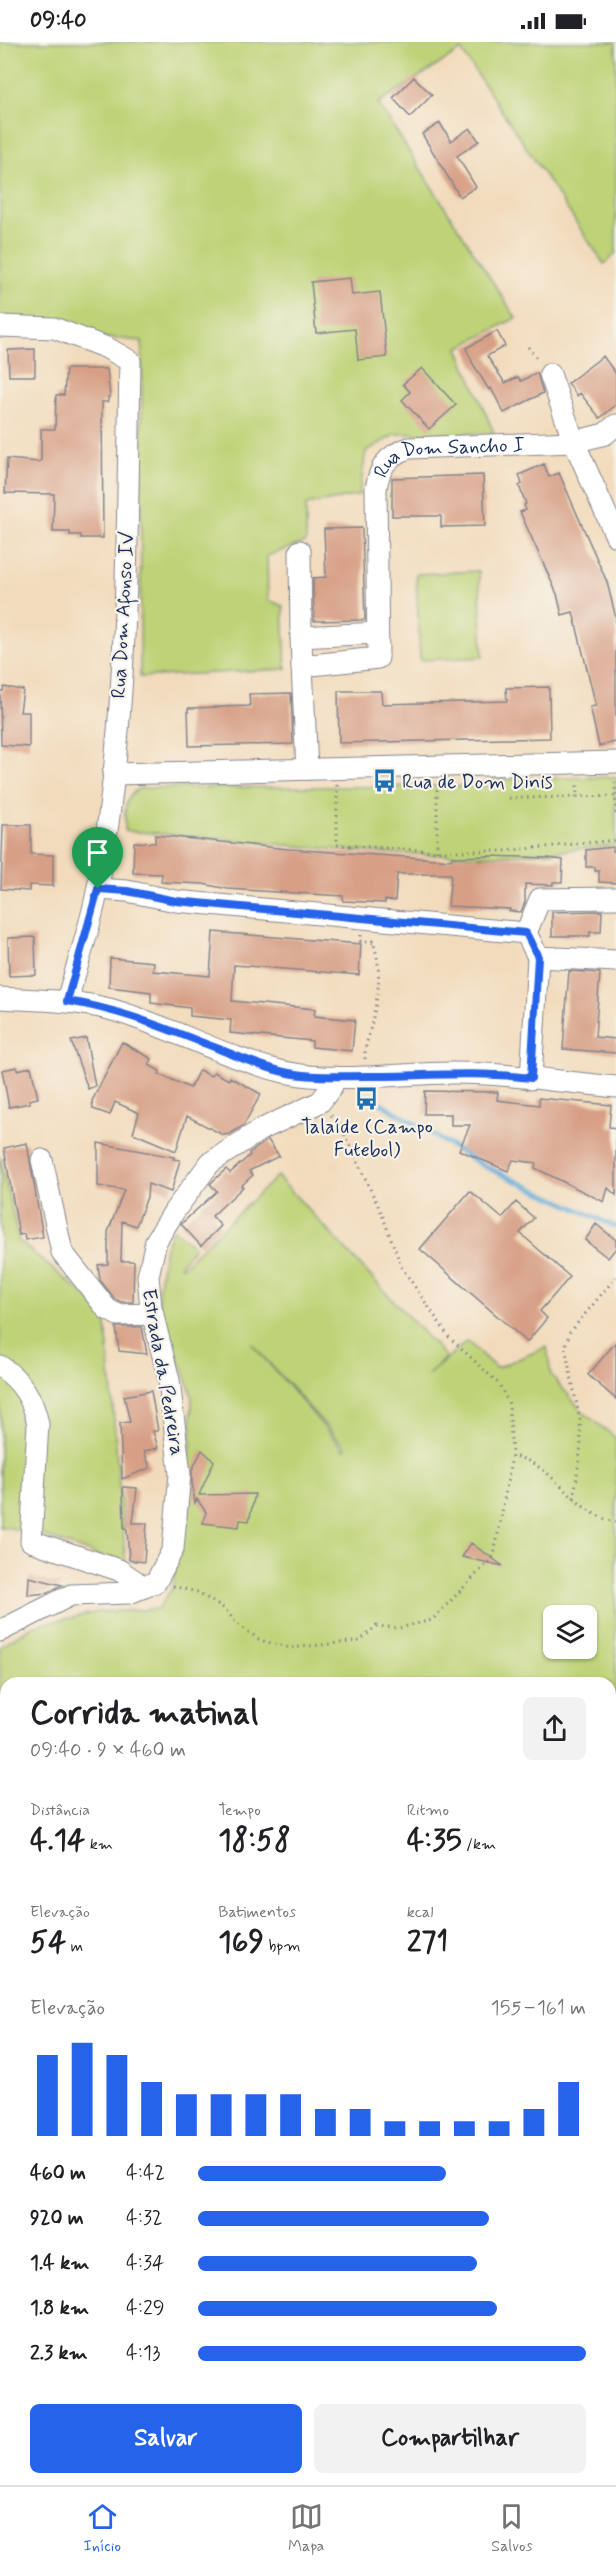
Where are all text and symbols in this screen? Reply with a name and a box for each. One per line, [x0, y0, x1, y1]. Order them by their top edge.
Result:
text: 09:40 [30, 7, 87, 35]
street label: Rua Dom Sancho I [368, 432, 525, 482]
street label: Rua Dom Afonso IV [106, 531, 143, 699]
bus stop icon: Rua de Dom Dinis [371, 768, 397, 794]
place label: Rua de Dom Dinis [402, 769, 553, 796]
pin [72, 827, 123, 889]
icon: arrive [81, 836, 114, 869]
bus stop icon: Talaíde (Campo Futebol) [354, 1086, 380, 1112]
place label: Talaíde (Campo Futebol) [301, 1114, 433, 1164]
street label: Estrada da Pedreira [135, 1287, 190, 1458]
map controls [543, 1605, 597, 1659]
button: layers [543, 1605, 597, 1659]
text: Corrida matinal [30, 1692, 258, 1736]
button: share [523, 1697, 586, 1760]
text: 09:40 · 9 × 460 m [30, 1737, 186, 1764]
text: Distância [30, 1800, 90, 1821]
text: Tempo [218, 1800, 261, 1821]
text: Ritmo [407, 1800, 449, 1821]
text: 4.14 [30, 1821, 85, 1860]
text: 18:58 [218, 1821, 291, 1860]
text: 4:35 [407, 1821, 462, 1860]
text: km [85, 1834, 113, 1855]
text: /km [462, 1834, 496, 1855]
text: Elevação [30, 1902, 90, 1923]
text: Batimentos [218, 1902, 296, 1923]
text: kcal [407, 1902, 434, 1923]
text: 54 [30, 1923, 66, 1962]
text: 169 [218, 1923, 264, 1962]
text: 271 [407, 1923, 448, 1962]
text: m [66, 1936, 83, 1957]
text: bpm [264, 1936, 301, 1957]
text: Elevação [30, 1995, 105, 2022]
text: 155–161 m [491, 1995, 586, 2022]
text: 460 m [30, 2160, 86, 2187]
text: 4:42 [126, 2160, 165, 2187]
text: 920 m [30, 2205, 84, 2232]
text: 4:32 [126, 2205, 163, 2232]
text: 1.4 km [30, 2250, 89, 2277]
text: 4:34 [126, 2250, 164, 2277]
text: 1.8 km [30, 2295, 89, 2322]
text: 4:29 [126, 2295, 165, 2322]
text: 2.3 km [30, 2340, 88, 2367]
text: 4:13 [126, 2340, 160, 2367]
button: Salvar [30, 2404, 302, 2473]
button: Compartilhar [314, 2404, 586, 2473]
tab: Início [83, 2500, 121, 2557]
tab: Mapa [288, 2500, 324, 2557]
tab: Salvos [491, 2500, 533, 2557]

